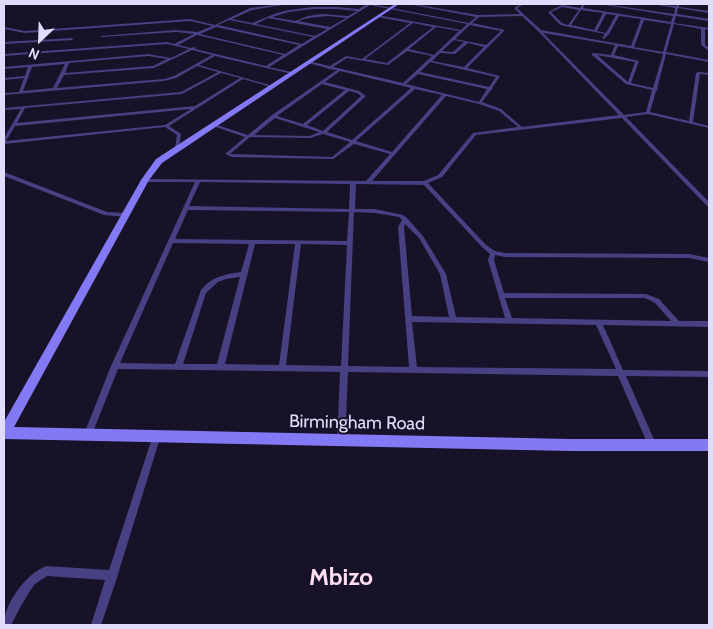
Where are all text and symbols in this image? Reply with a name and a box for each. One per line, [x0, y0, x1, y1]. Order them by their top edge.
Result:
north arrow [15, 15, 65, 65]
text: N [26, 43, 42, 64]
street label: Birmingham Road [289, 411, 425, 435]
district label: Mbizo [309, 564, 373, 592]

